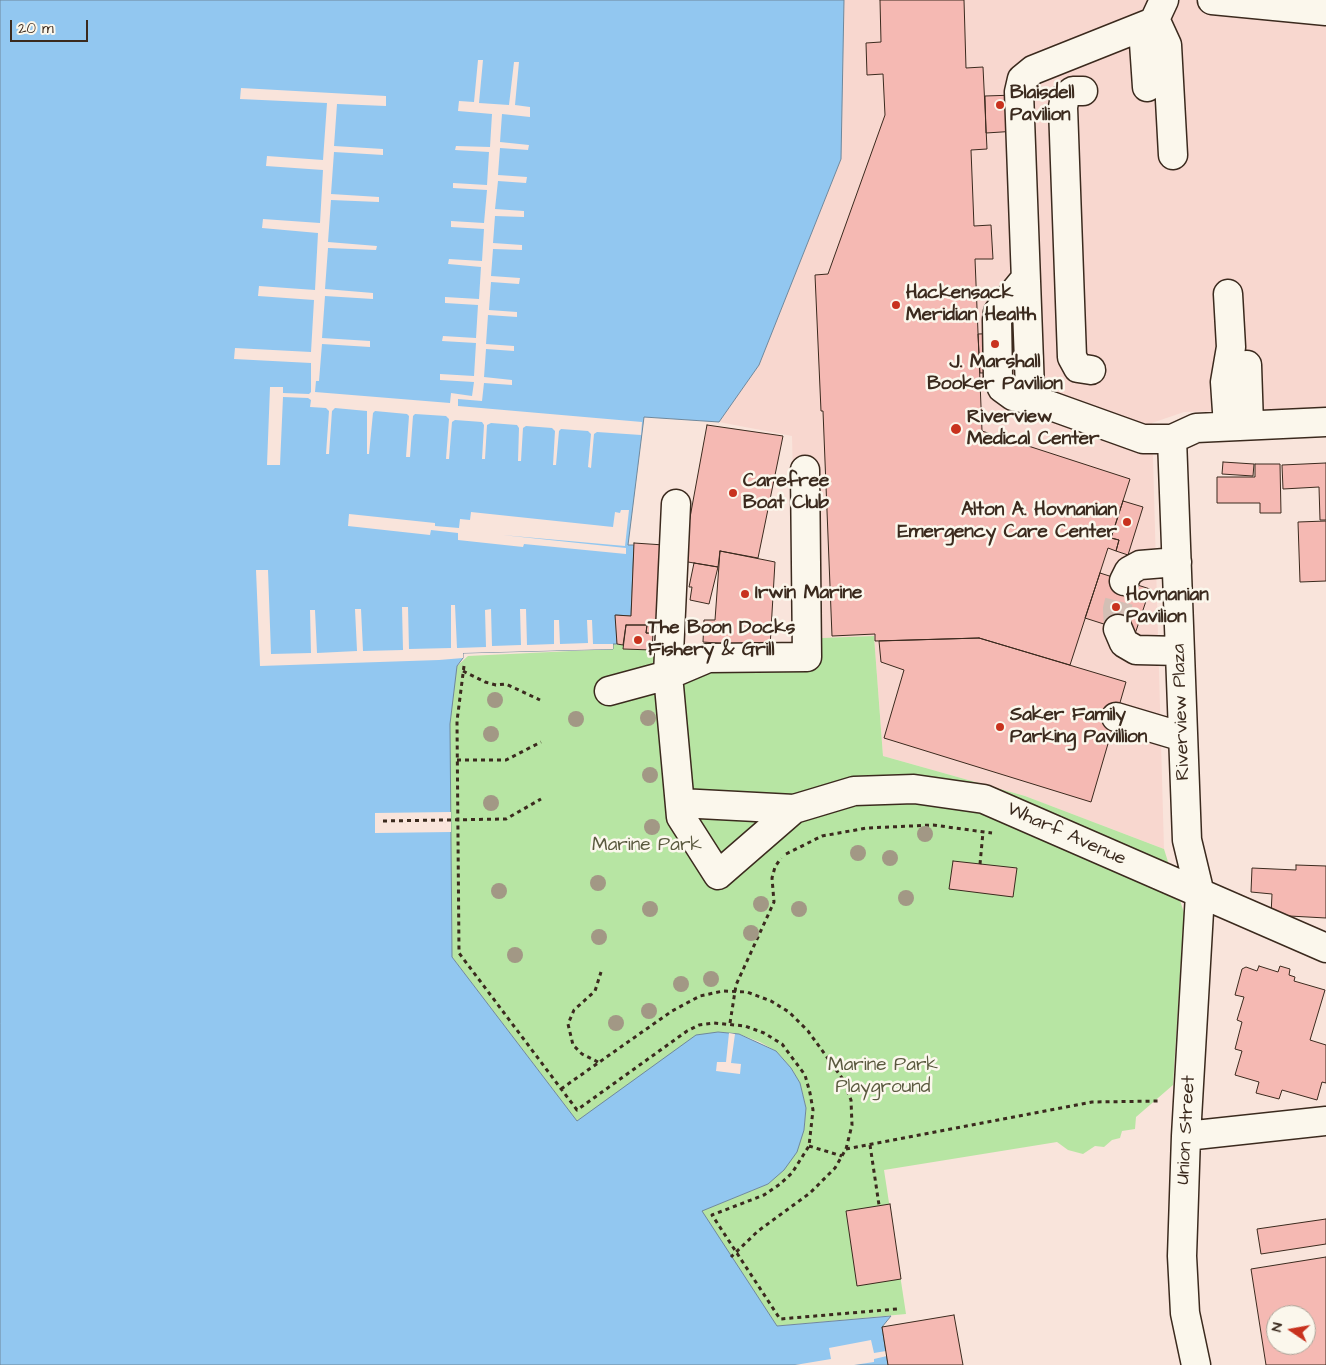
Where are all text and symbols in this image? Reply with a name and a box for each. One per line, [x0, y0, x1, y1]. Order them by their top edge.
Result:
scale bar [12, 10, 90, 42]
text: 20 m [18, 18, 54, 39]
place label: Blaisdell Pavilion [1010, 83, 1075, 127]
marker: Blaisdell Pavilion [994, 99, 1006, 111]
place label: Hackensack Meridian Health [906, 283, 1036, 327]
marker: Hackensack Meridian Health [890, 299, 902, 311]
marker: J. Marshall Booker Pavilion [989, 338, 1001, 350]
place label: J. Marshall Booker Pavilion [927, 352, 1063, 396]
place label: Riverview Medical Center [967, 407, 1100, 451]
marker: Riverview Medical Center [949, 422, 963, 436]
place label: Carefree Boat Club [743, 471, 829, 515]
marker: Carefree Boat Club [727, 487, 739, 499]
place label: Alton A. Hovnanian Emergency Care Center [897, 500, 1117, 544]
marker: Alton A. Hovnanian Emergency Care Center [1121, 516, 1133, 528]
place label: Irwin Marine [755, 583, 862, 605]
place label: Hovnanian Pavilion [1126, 585, 1209, 629]
marker: Irwin Marine [739, 588, 751, 600]
marker: Hovnanian Pavilion [1110, 601, 1122, 613]
place label: The Boon Docks Fishery & Grill [648, 618, 795, 662]
marker: The Boon Docks Fishery & Grill [632, 634, 644, 646]
street label: Riverview Plaza [1168, 643, 1196, 781]
place label: Saker Family Parking Pavillion [1010, 705, 1147, 749]
marker: Saker Family Parking Pavillion [994, 721, 1006, 733]
street label: Wharf Avenue [1003, 799, 1129, 871]
park label: Marine Park [592, 835, 702, 857]
park label: Marine Park Playground [828, 1055, 938, 1099]
street label: Union Street [1173, 1075, 1201, 1185]
north arrow [1266, 1305, 1316, 1355]
text: N [1267, 1321, 1288, 1333]

